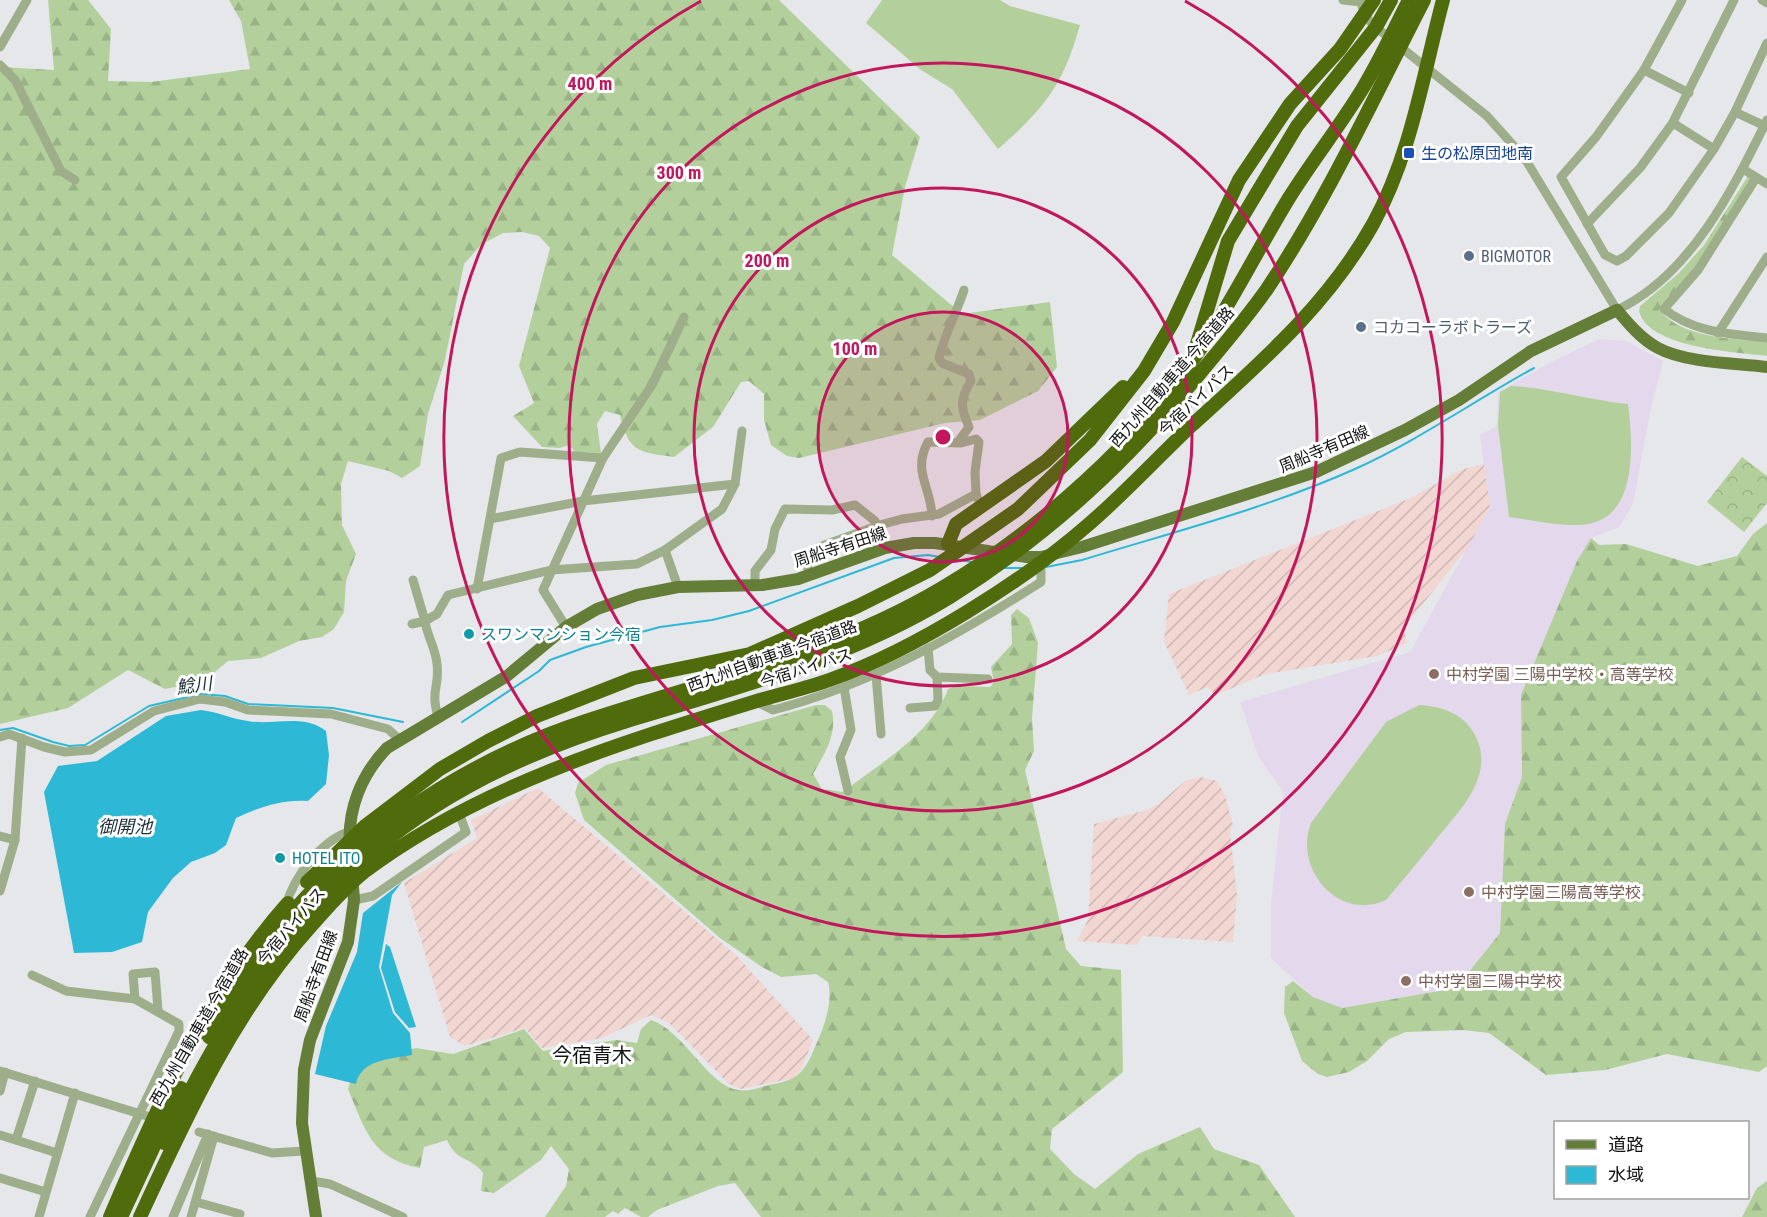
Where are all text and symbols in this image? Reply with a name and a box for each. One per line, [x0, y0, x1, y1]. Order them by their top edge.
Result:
text: 400 m [568, 73, 612, 94]
place label: 生の松原団地南 [1421, 144, 1533, 163]
marker: 生の松原団地南 [1402, 146, 1416, 160]
text: 300 m [657, 162, 701, 183]
place label: BIGMOTOR [1481, 247, 1551, 266]
marker: BIGMOTOR [1462, 249, 1476, 263]
text: 200 m [745, 250, 789, 271]
street label: 西九州自動車道;今宿道路 [1106, 303, 1238, 451]
place label: コカコーラボトラーズ [1373, 318, 1532, 337]
marker: コカコーラボトラーズ [1354, 320, 1368, 334]
text: 100 m [833, 338, 877, 359]
street label: 今宿バイパス [1155, 360, 1237, 440]
street label: 周船寺有田線 [1276, 421, 1372, 477]
centre of rings [933, 427, 953, 447]
street label: 周船寺有田線 [791, 523, 889, 571]
street label: 西九州自動車道;今宿道路 [685, 616, 859, 696]
place label: スワンマンション今宿 [481, 625, 641, 644]
marker: スワンマンション今宿 [462, 627, 476, 641]
street label: 今宿バイパス [758, 644, 854, 692]
place label: 中村学園 三陽中学校・高等学校 [1446, 665, 1674, 684]
marker: 中村学園 三陽中学校・高等学校 [1427, 667, 1441, 681]
water label: 鯰川 [175, 672, 215, 698]
water label: 御開池 [98, 816, 154, 837]
place label: HOTEL ITO [292, 849, 360, 868]
marker: HOTEL ITO [273, 851, 287, 865]
street label: 今宿バイパス [253, 883, 329, 969]
place label: 中村学園三陽高等学校 [1481, 883, 1641, 902]
marker: 中村学園三陽高等学校 [1462, 885, 1476, 899]
street label: 周船寺有田線 [291, 928, 341, 1024]
street label: 西九州自動車道;今宿道路 [146, 945, 252, 1109]
place label: 中村学園三陽中学校 [1418, 972, 1562, 991]
marker: 中村学園三陽中学校 [1399, 974, 1413, 988]
district label: 今宿青木 [552, 1043, 632, 1067]
legend [1554, 1121, 1749, 1199]
text: 道路 [1608, 1134, 1644, 1155]
text: 水域 [1608, 1164, 1644, 1185]

